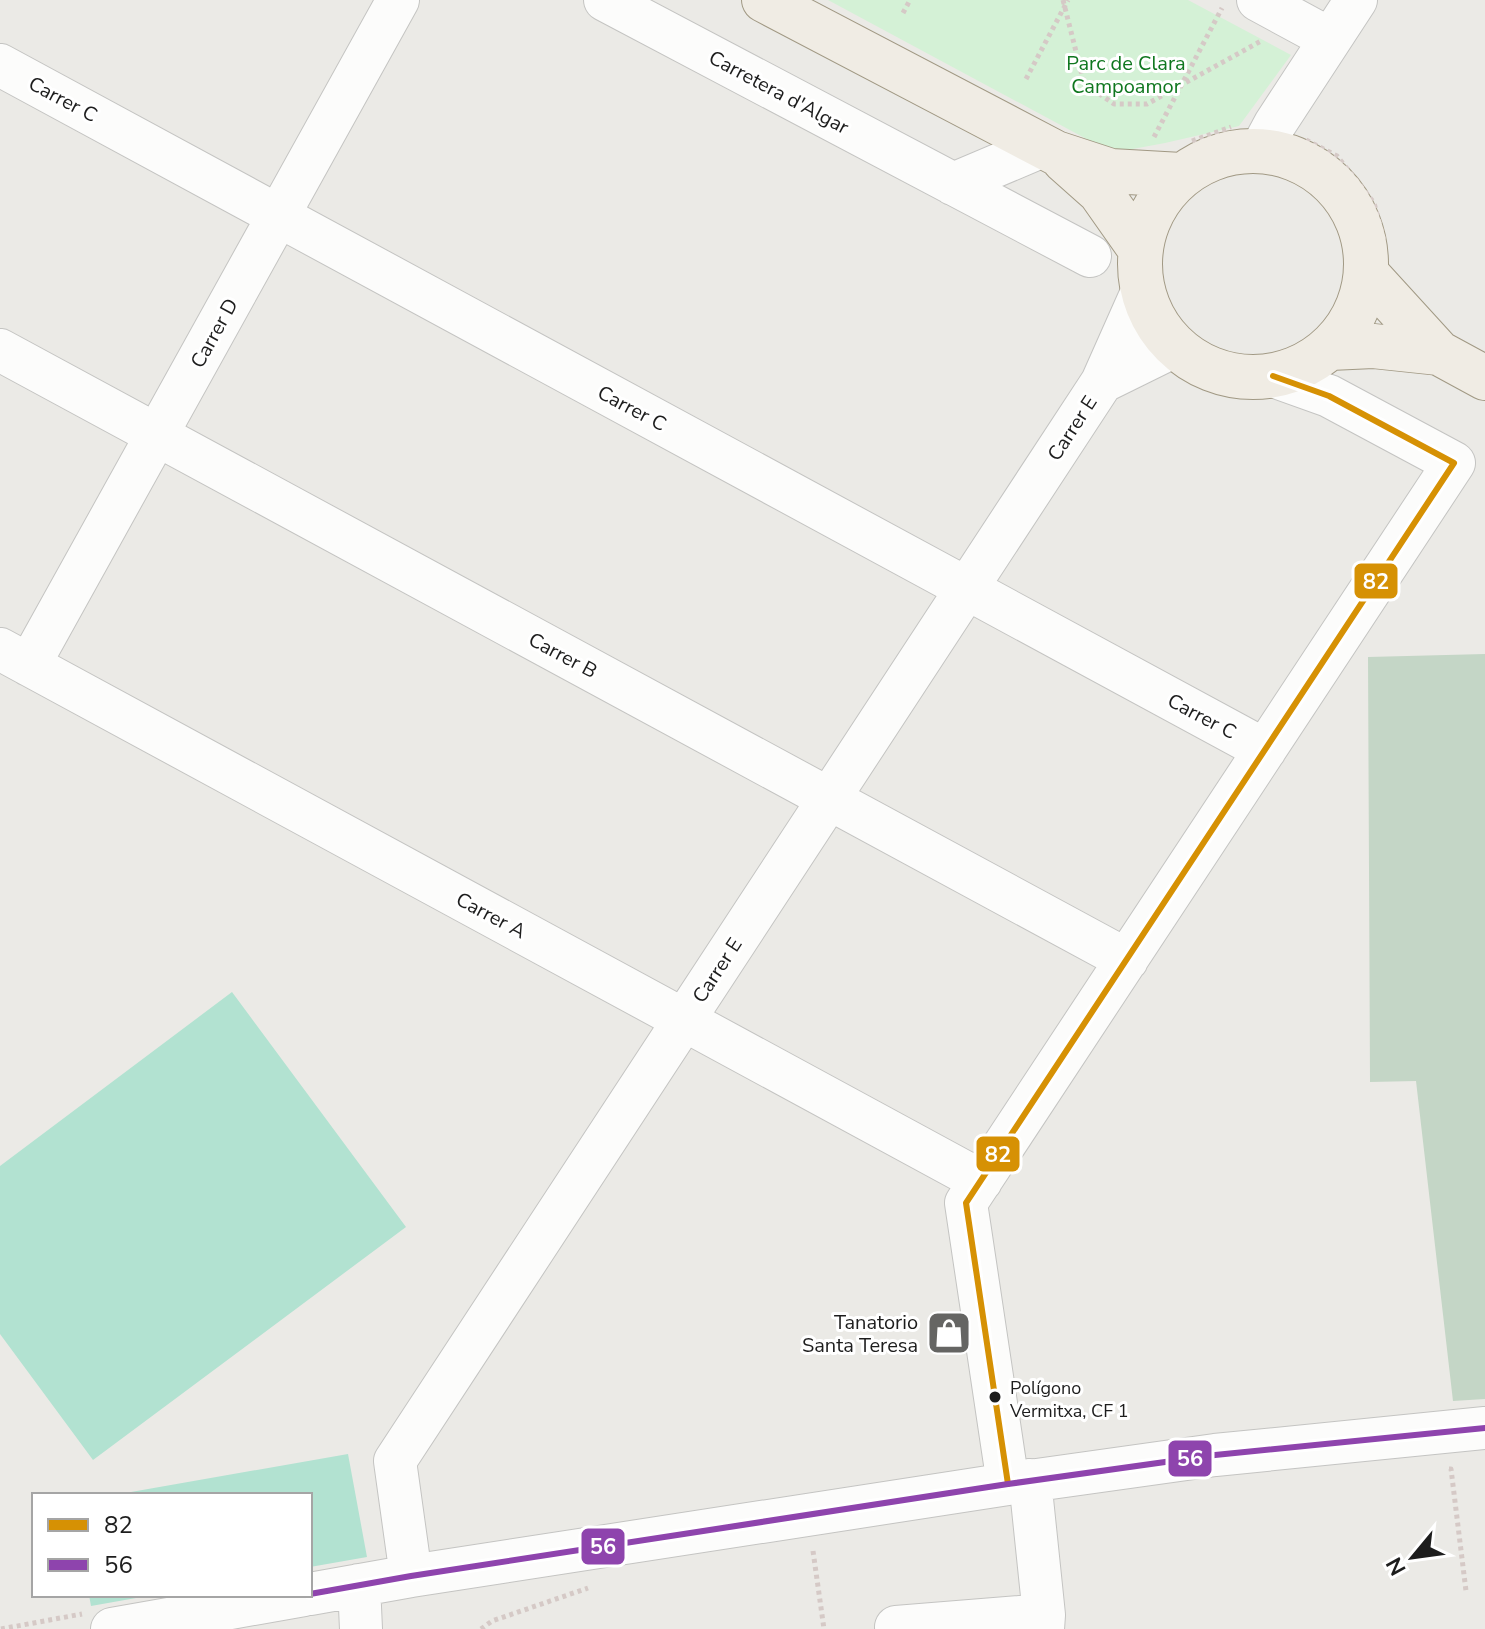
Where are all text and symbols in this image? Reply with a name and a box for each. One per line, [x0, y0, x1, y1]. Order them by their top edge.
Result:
street label: Carretera d'Algar [704, 44, 853, 141]
park label: Parc de Clara Campoamor [1066, 50, 1186, 100]
street label: Carrer C [24, 70, 102, 129]
street label: Carrer D [184, 294, 245, 373]
street label: Carrer C [593, 379, 671, 438]
street label: Carrer E [1041, 391, 1103, 466]
line badge: 82 [1353, 562, 1399, 600]
text: 82 [1363, 567, 1389, 597]
street label: Carrer B [524, 626, 602, 685]
street label: Carrer C [1163, 687, 1241, 746]
street label: Carrer A [451, 886, 531, 945]
street label: Carrer E [686, 933, 748, 1008]
line badge: 82 [975, 1135, 1021, 1173]
text: 82 [985, 1140, 1011, 1170]
place label: Tanatorio Santa Teresa [802, 1309, 918, 1359]
shop icon: Tanatorio Santa Teresa [925, 1309, 973, 1357]
place label: Polígono Vermitxa, CF 1 [1009, 1376, 1128, 1423]
marker: Polígono Vermitxa, CF 1 [987, 1389, 1003, 1405]
line badge: 56 [1167, 1439, 1213, 1478]
text: 56 [1177, 1444, 1203, 1474]
legend [32, 1493, 312, 1597]
text: 82 [104, 1509, 133, 1541]
north arrow [1373, 1517, 1453, 1597]
line badge: 56 [580, 1527, 626, 1566]
text: 56 [590, 1532, 616, 1562]
text: 56 [104, 1549, 133, 1581]
text: N [1379, 1552, 1413, 1581]

